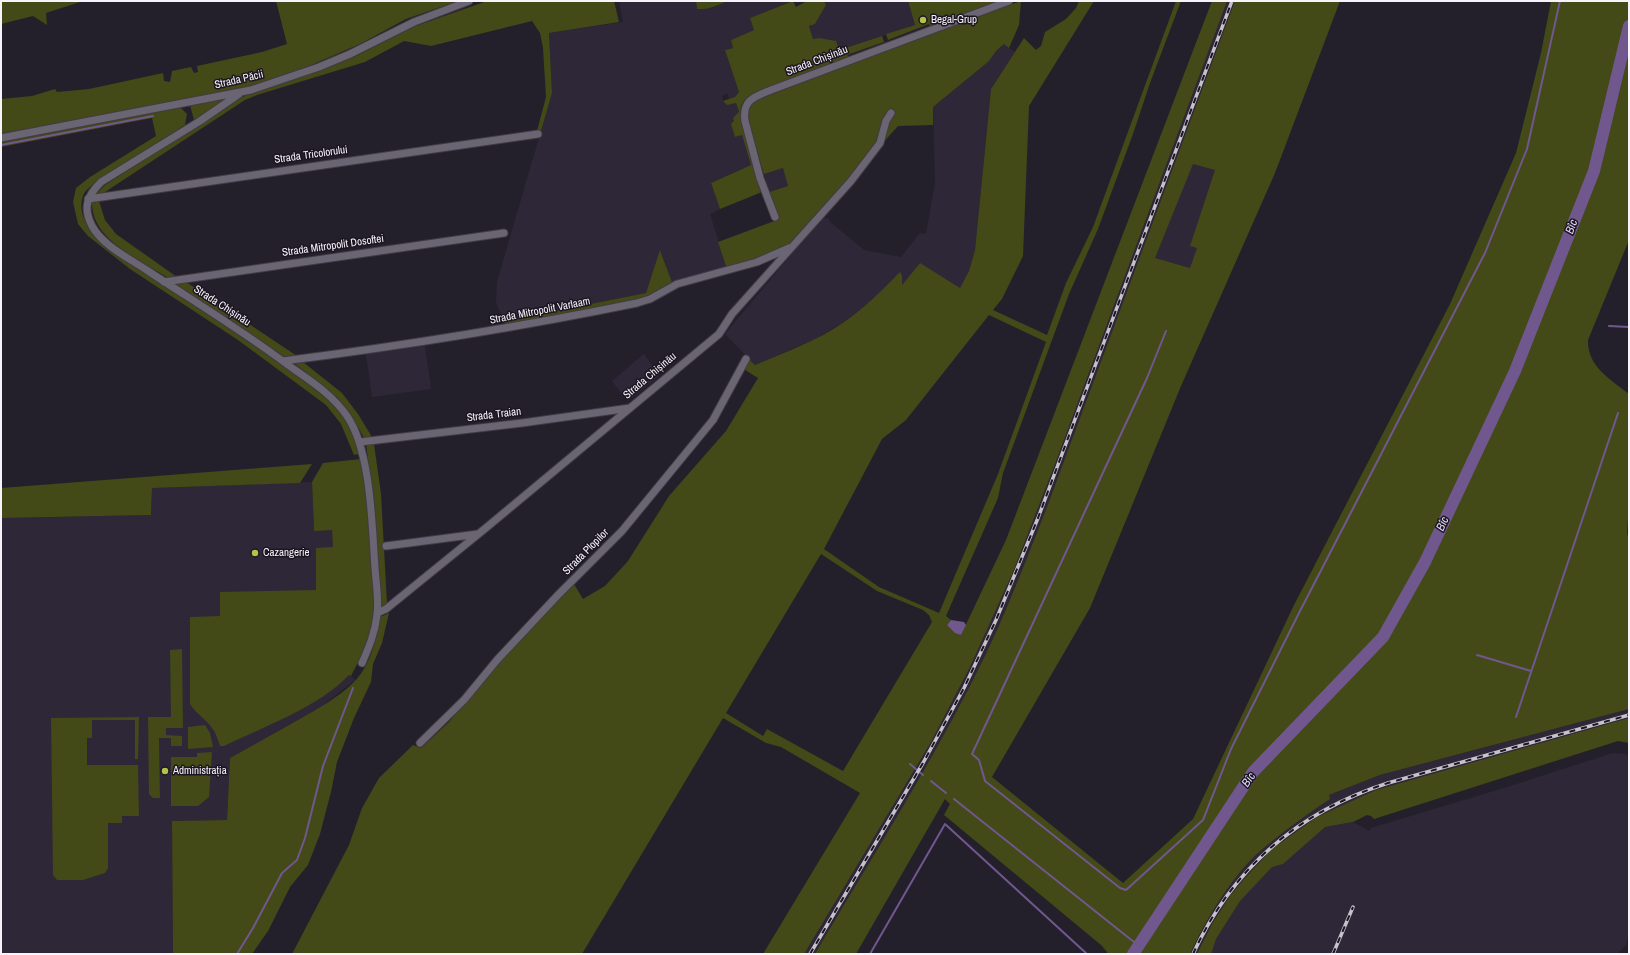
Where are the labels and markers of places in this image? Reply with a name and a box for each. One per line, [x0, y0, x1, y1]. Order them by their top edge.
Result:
place label: Begal-Grup [931, 13, 977, 27]
marker: Begal-Grup [918, 15, 928, 25]
place label: Cazangerie [263, 546, 310, 560]
marker: Cazangerie [250, 548, 260, 558]
place label: Administrația [173, 764, 227, 778]
marker: Administrația [160, 766, 170, 776]

